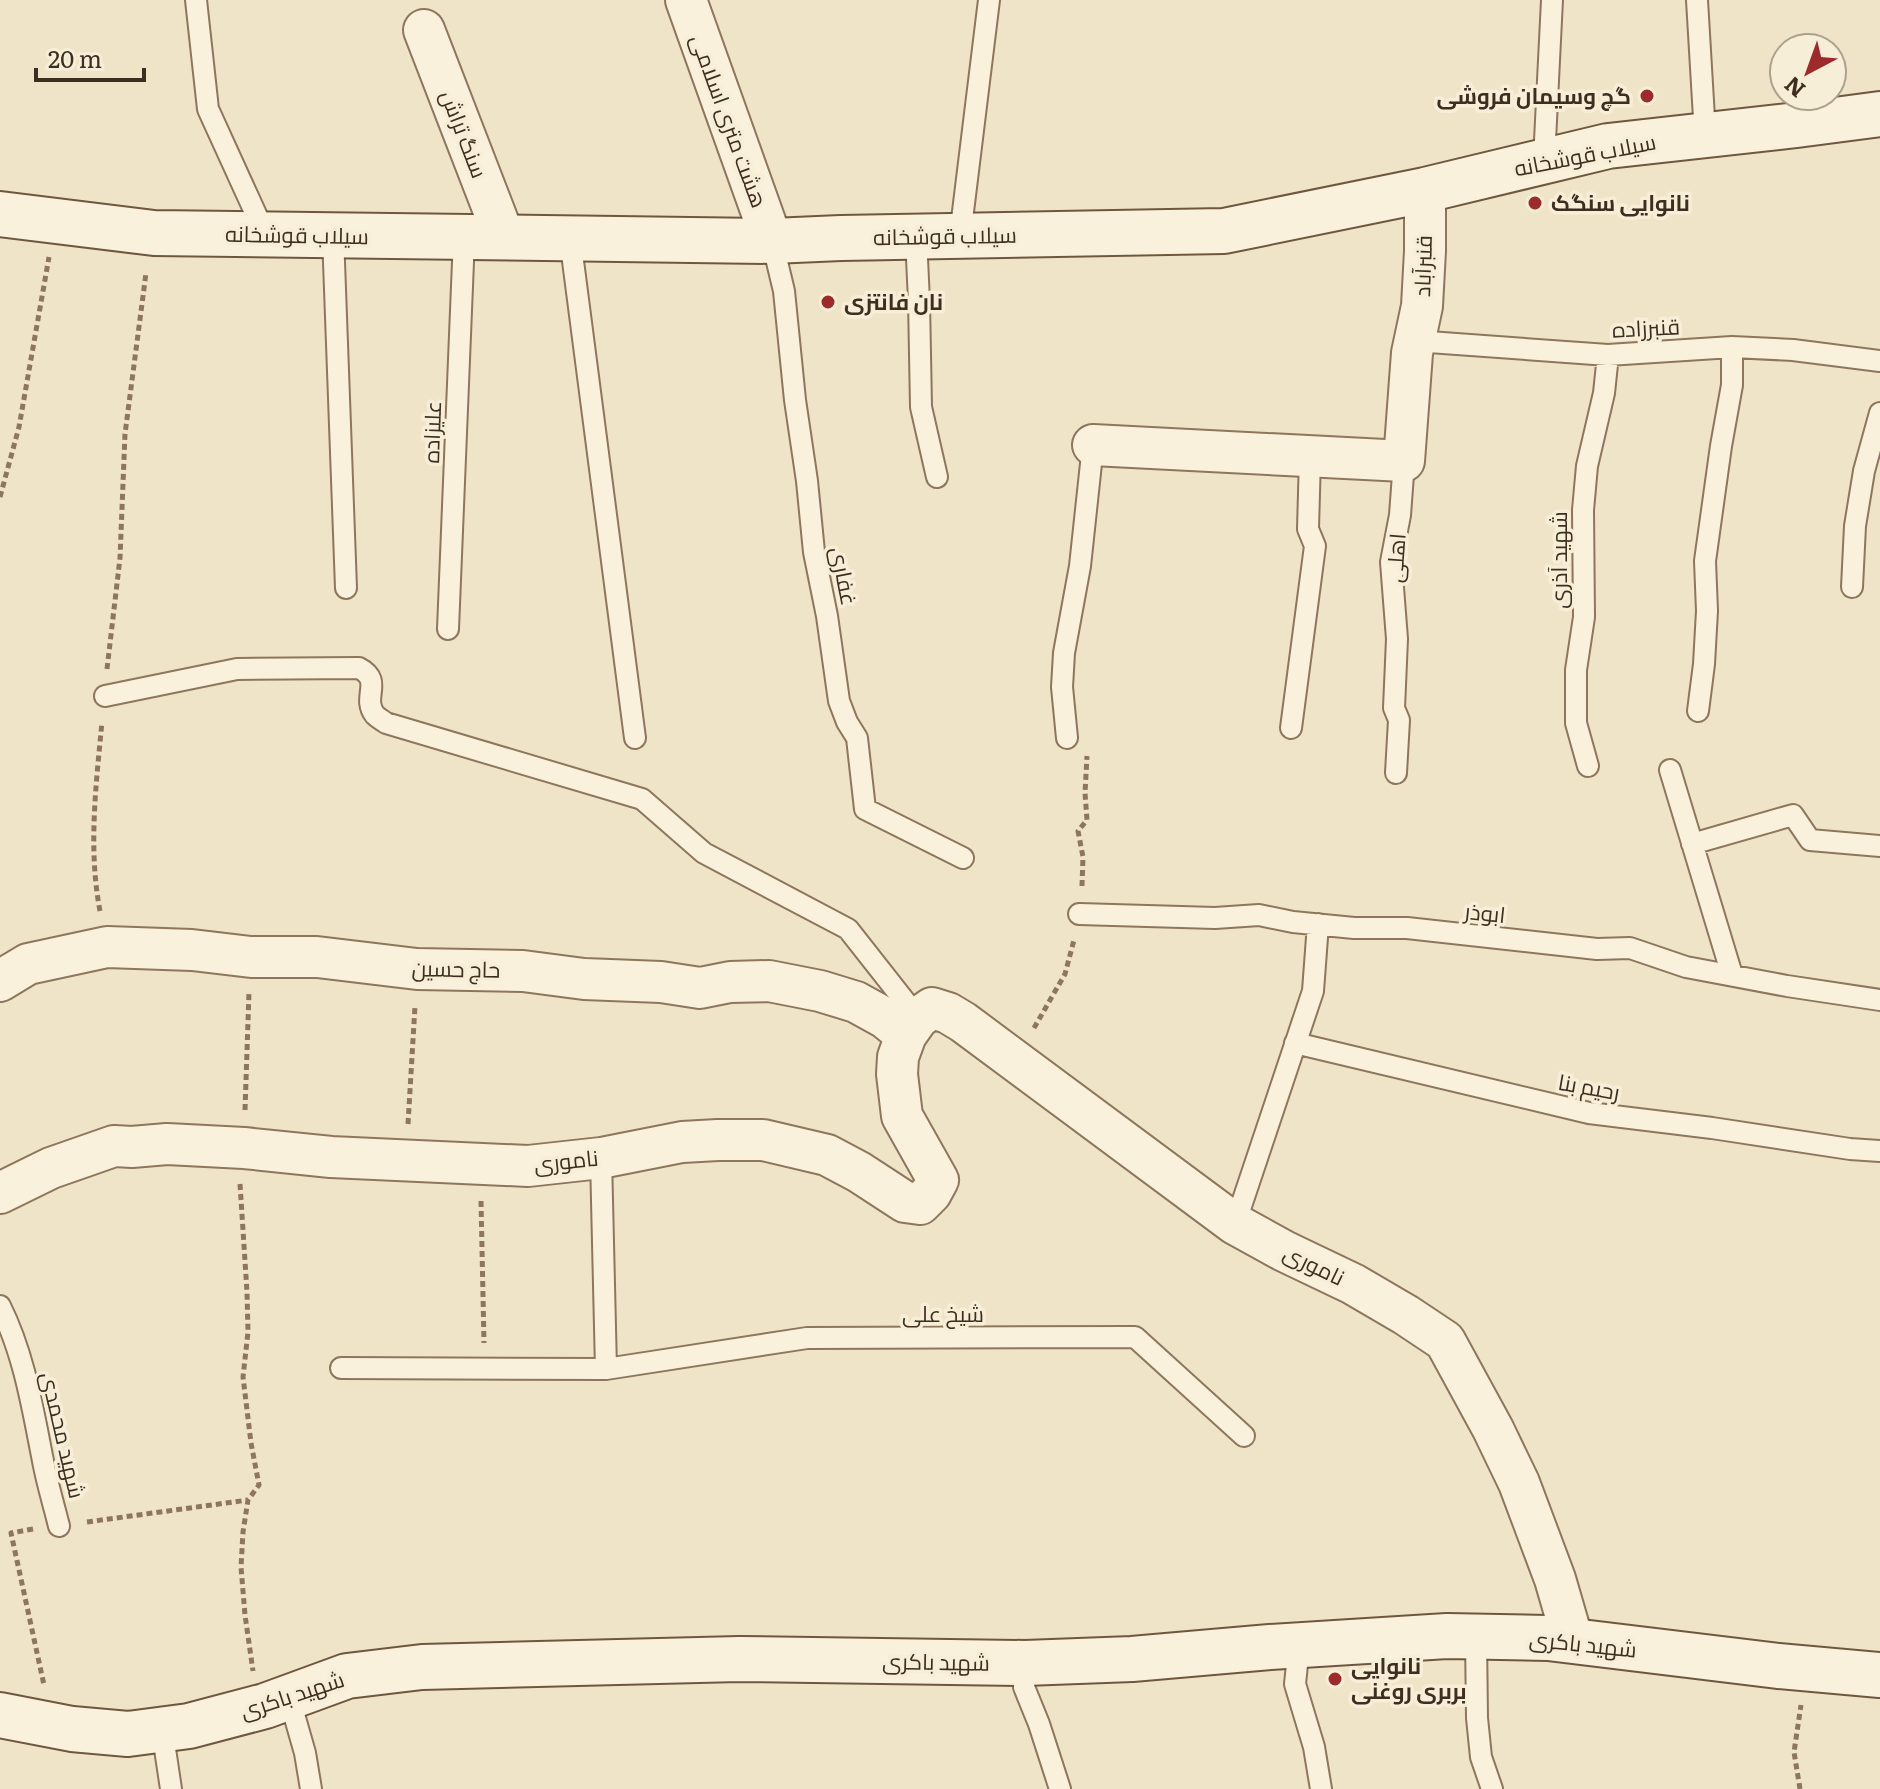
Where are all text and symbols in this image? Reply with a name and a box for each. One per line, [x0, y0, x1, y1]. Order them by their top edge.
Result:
street label: هشت متری اسلامی [684, 29, 777, 212]
scale bar [36, 32, 144, 82]
north arrow [1768, 32, 1848, 112]
text: 20 m [48, 40, 102, 75]
text: N [1776, 70, 1812, 107]
place label: گچ وسیمان فروشی [1436, 78, 1631, 111]
street label: سنگ تراش [433, 85, 497, 182]
marker: گچ وسیمان فروشی [1638, 87, 1656, 105]
street label: سیلاب قوشخانه [1511, 124, 1658, 183]
place label: نانوایی سنگک [1551, 185, 1690, 218]
marker: نانوایی سنگک [1526, 194, 1544, 212]
street label: سیلاب قوشخانه [225, 216, 369, 251]
street label: سیلاب قوشخانه [873, 217, 1017, 252]
street label: قنبرآباد [1404, 234, 1439, 297]
place label: نان فانتزی [844, 284, 943, 317]
marker: نان فانتزی [819, 293, 837, 311]
street label: قنبرزاده [1611, 308, 1681, 345]
street label: علیزاده [413, 400, 448, 464]
street label: شهید آذری [1541, 511, 1574, 609]
street label: اهلی [1376, 532, 1413, 584]
street label: غفاری [824, 544, 867, 608]
street label: ابوذر [1461, 893, 1507, 930]
street label: حاج حسین [411, 950, 501, 985]
street label: رحیم بنا [1556, 1064, 1623, 1108]
street label: ناموری [532, 1140, 600, 1179]
street label: ناموری [1278, 1235, 1351, 1293]
street label: شیخ علی [902, 1296, 984, 1329]
street label: شهید محمدی [34, 1368, 95, 1501]
street label: شهید باکری [1528, 1620, 1638, 1665]
street label: شهید باکری [882, 1643, 990, 1678]
place label: نانوایی بربری روغنی [1351, 1648, 1467, 1706]
street label: شهید باکری [235, 1661, 348, 1726]
marker: نانوایی بربری روغنی [1326, 1670, 1344, 1688]

